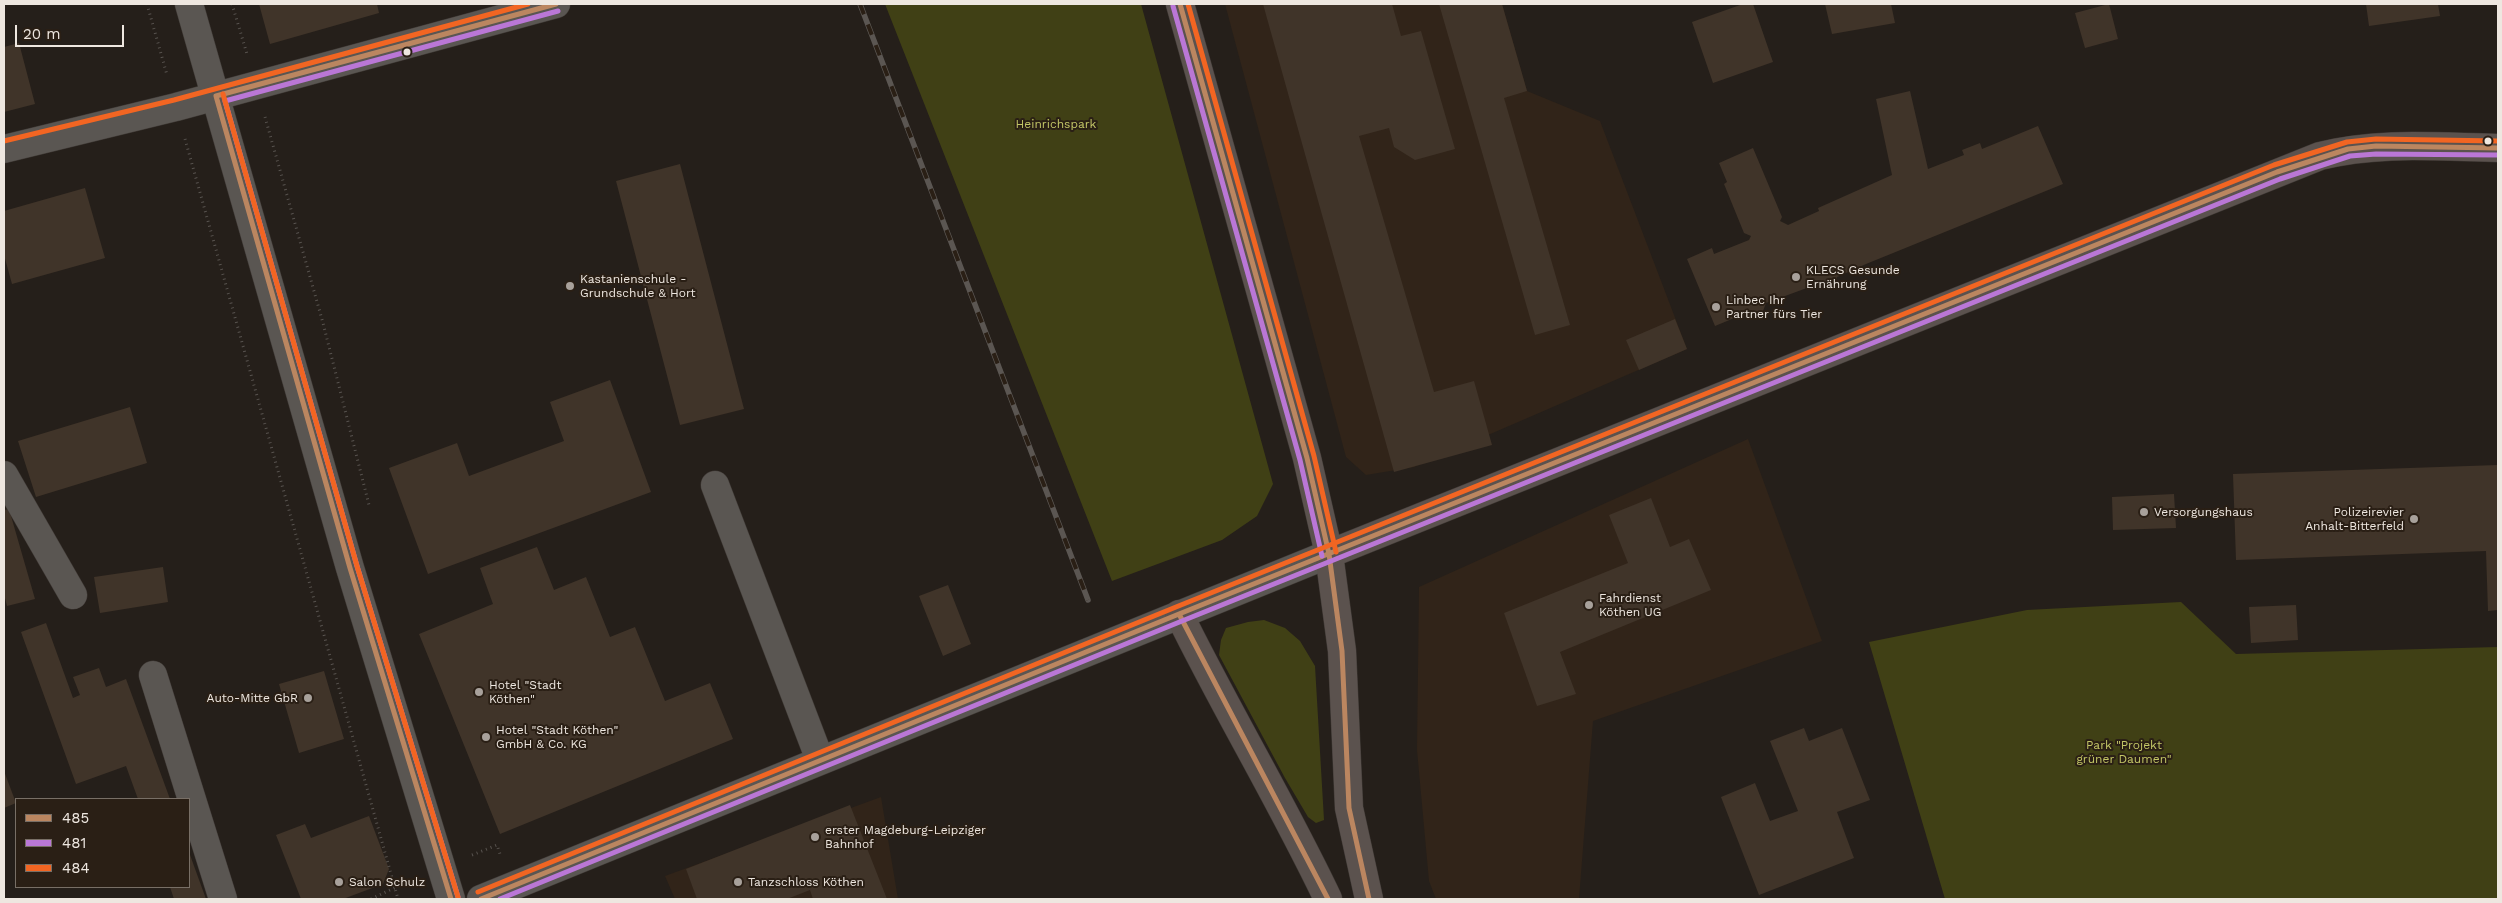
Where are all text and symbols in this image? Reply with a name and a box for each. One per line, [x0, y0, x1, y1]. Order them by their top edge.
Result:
scale bar [18, 15, 126, 47]
text: 20 m [23, 25, 61, 43]
unlabelled marker [402, 47, 412, 57]
park label: Heinrichspark [1016, 117, 1096, 131]
unlabelled marker [2483, 136, 2493, 146]
place label: KLECS Gesunde Ernährung [1806, 263, 1900, 291]
marker: KLECS Gesunde Ernährung [1790, 271, 1802, 283]
place label: Kastanienschule - Grundschule & Hort [580, 272, 696, 300]
marker: Kastanienschule - Grundschule & Hort [564, 280, 576, 292]
place label: Linbec Ihr Partner fürs Tier [1726, 293, 1822, 321]
marker: Linbec Ihr Partner fürs Tier [1710, 301, 1722, 313]
place label: Versorgungshaus [2154, 505, 2253, 519]
place label: Polizeirevier Anhalt-Bitterfeld [2305, 505, 2404, 533]
marker: Versorgungshaus [2138, 506, 2150, 518]
marker: Polizeirevier Anhalt-Bitterfeld [2408, 513, 2420, 525]
place label: Fahrdienst Köthen UG [1599, 591, 1662, 619]
marker: Fahrdienst Köthen UG [1583, 599, 1595, 611]
place label: Hotel "Stadt Köthen" [489, 678, 561, 706]
marker: Hotel "Stadt Köthen" [473, 686, 485, 698]
place label: Auto-Mitte GbR [207, 691, 298, 705]
marker: Auto-Mitte GbR [302, 692, 314, 704]
place label: Hotel "Stadt Köthen" GmbH & Co. KG [496, 723, 618, 751]
marker: Hotel "Stadt Köthen" GmbH & Co. KG [480, 731, 492, 743]
park label: Park "Projekt grüner Daumen" [2076, 738, 2172, 766]
legend [15, 798, 190, 888]
text: 485 [62, 809, 89, 827]
place label: erster Magdeburg-Leipziger Bahnhof [825, 823, 986, 851]
marker: erster Magdeburg-Leipziger Bahnhof [809, 831, 821, 843]
text: 481 [62, 834, 86, 852]
text: 484 [62, 859, 90, 877]
place label: Salon Schulz [349, 875, 425, 889]
place label: Tanzschloss Köthen [748, 875, 864, 889]
marker: Salon Schulz [333, 876, 345, 888]
marker: Tanzschloss Köthen [732, 876, 744, 888]

